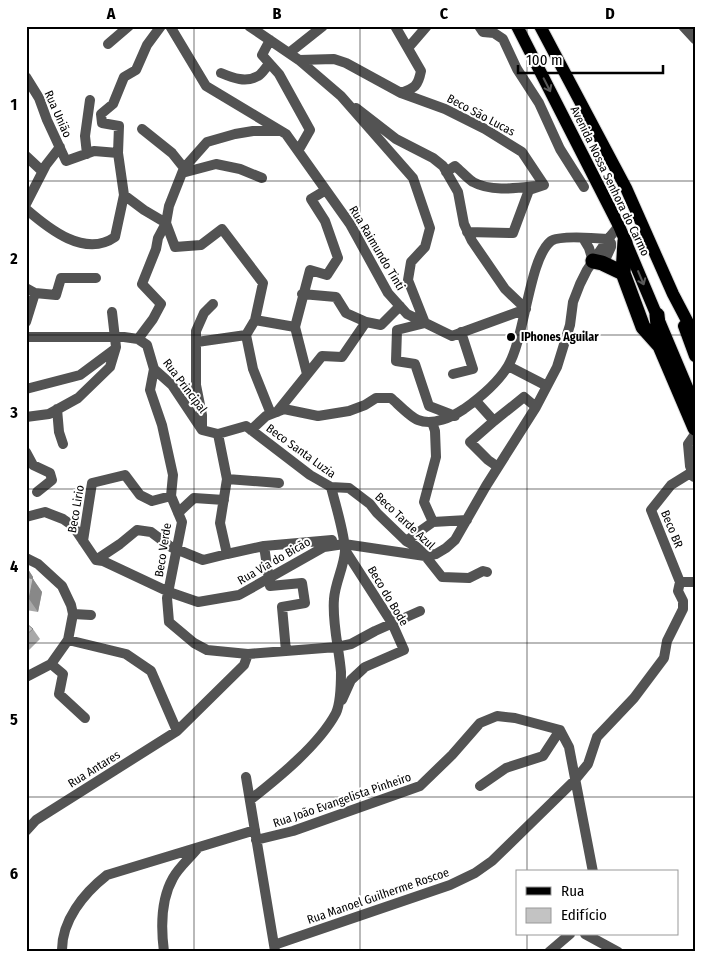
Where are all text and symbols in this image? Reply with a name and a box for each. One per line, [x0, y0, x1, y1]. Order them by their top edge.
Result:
text: A [106, 4, 116, 23]
text: B [273, 4, 282, 23]
text: C [440, 4, 449, 23]
text: D [605, 4, 615, 23]
scale bar [518, 42, 664, 74]
text: 100 m [526, 51, 563, 69]
one-way arrow [543, 77, 552, 92]
street label: Rua União [41, 88, 75, 140]
street label: Beco São Lucas [445, 91, 517, 139]
text: 1 [11, 95, 17, 114]
street label: Avenida Nossa Senhora do Carmo [568, 104, 652, 258]
street label: Rua Raimundo Tinti [346, 203, 408, 293]
text: 2 [9, 249, 18, 268]
one-way arrow [637, 270, 647, 285]
place label: IPhones Aguilar [521, 330, 599, 344]
marker: IPhones Aguilar [505, 331, 517, 343]
street label: Rua Principal [160, 356, 210, 416]
text: 3 [9, 403, 18, 422]
street label: Beco Santa Luzia [264, 421, 338, 481]
street label: Beco Lirio [65, 484, 87, 534]
street label: Beco Tarde Azul [372, 490, 438, 552]
street label: Beco BR [658, 508, 686, 550]
street label: Beco Verde [152, 522, 174, 578]
street label: Rua Via do Bicão [235, 535, 313, 587]
text: 4 [10, 557, 18, 576]
street label: Beco do Bode [365, 564, 411, 629]
text: 5 [10, 710, 18, 729]
street label: Rua Antares [65, 747, 123, 791]
street label: Rua João Evangelista Pinheiro [271, 770, 413, 830]
text: 6 [10, 864, 18, 883]
street label: Rua Manoel Guilherme Roscoe [305, 865, 451, 927]
legend [516, 870, 678, 936]
text: Rua [561, 882, 584, 900]
text: Edifício [561, 906, 607, 924]

